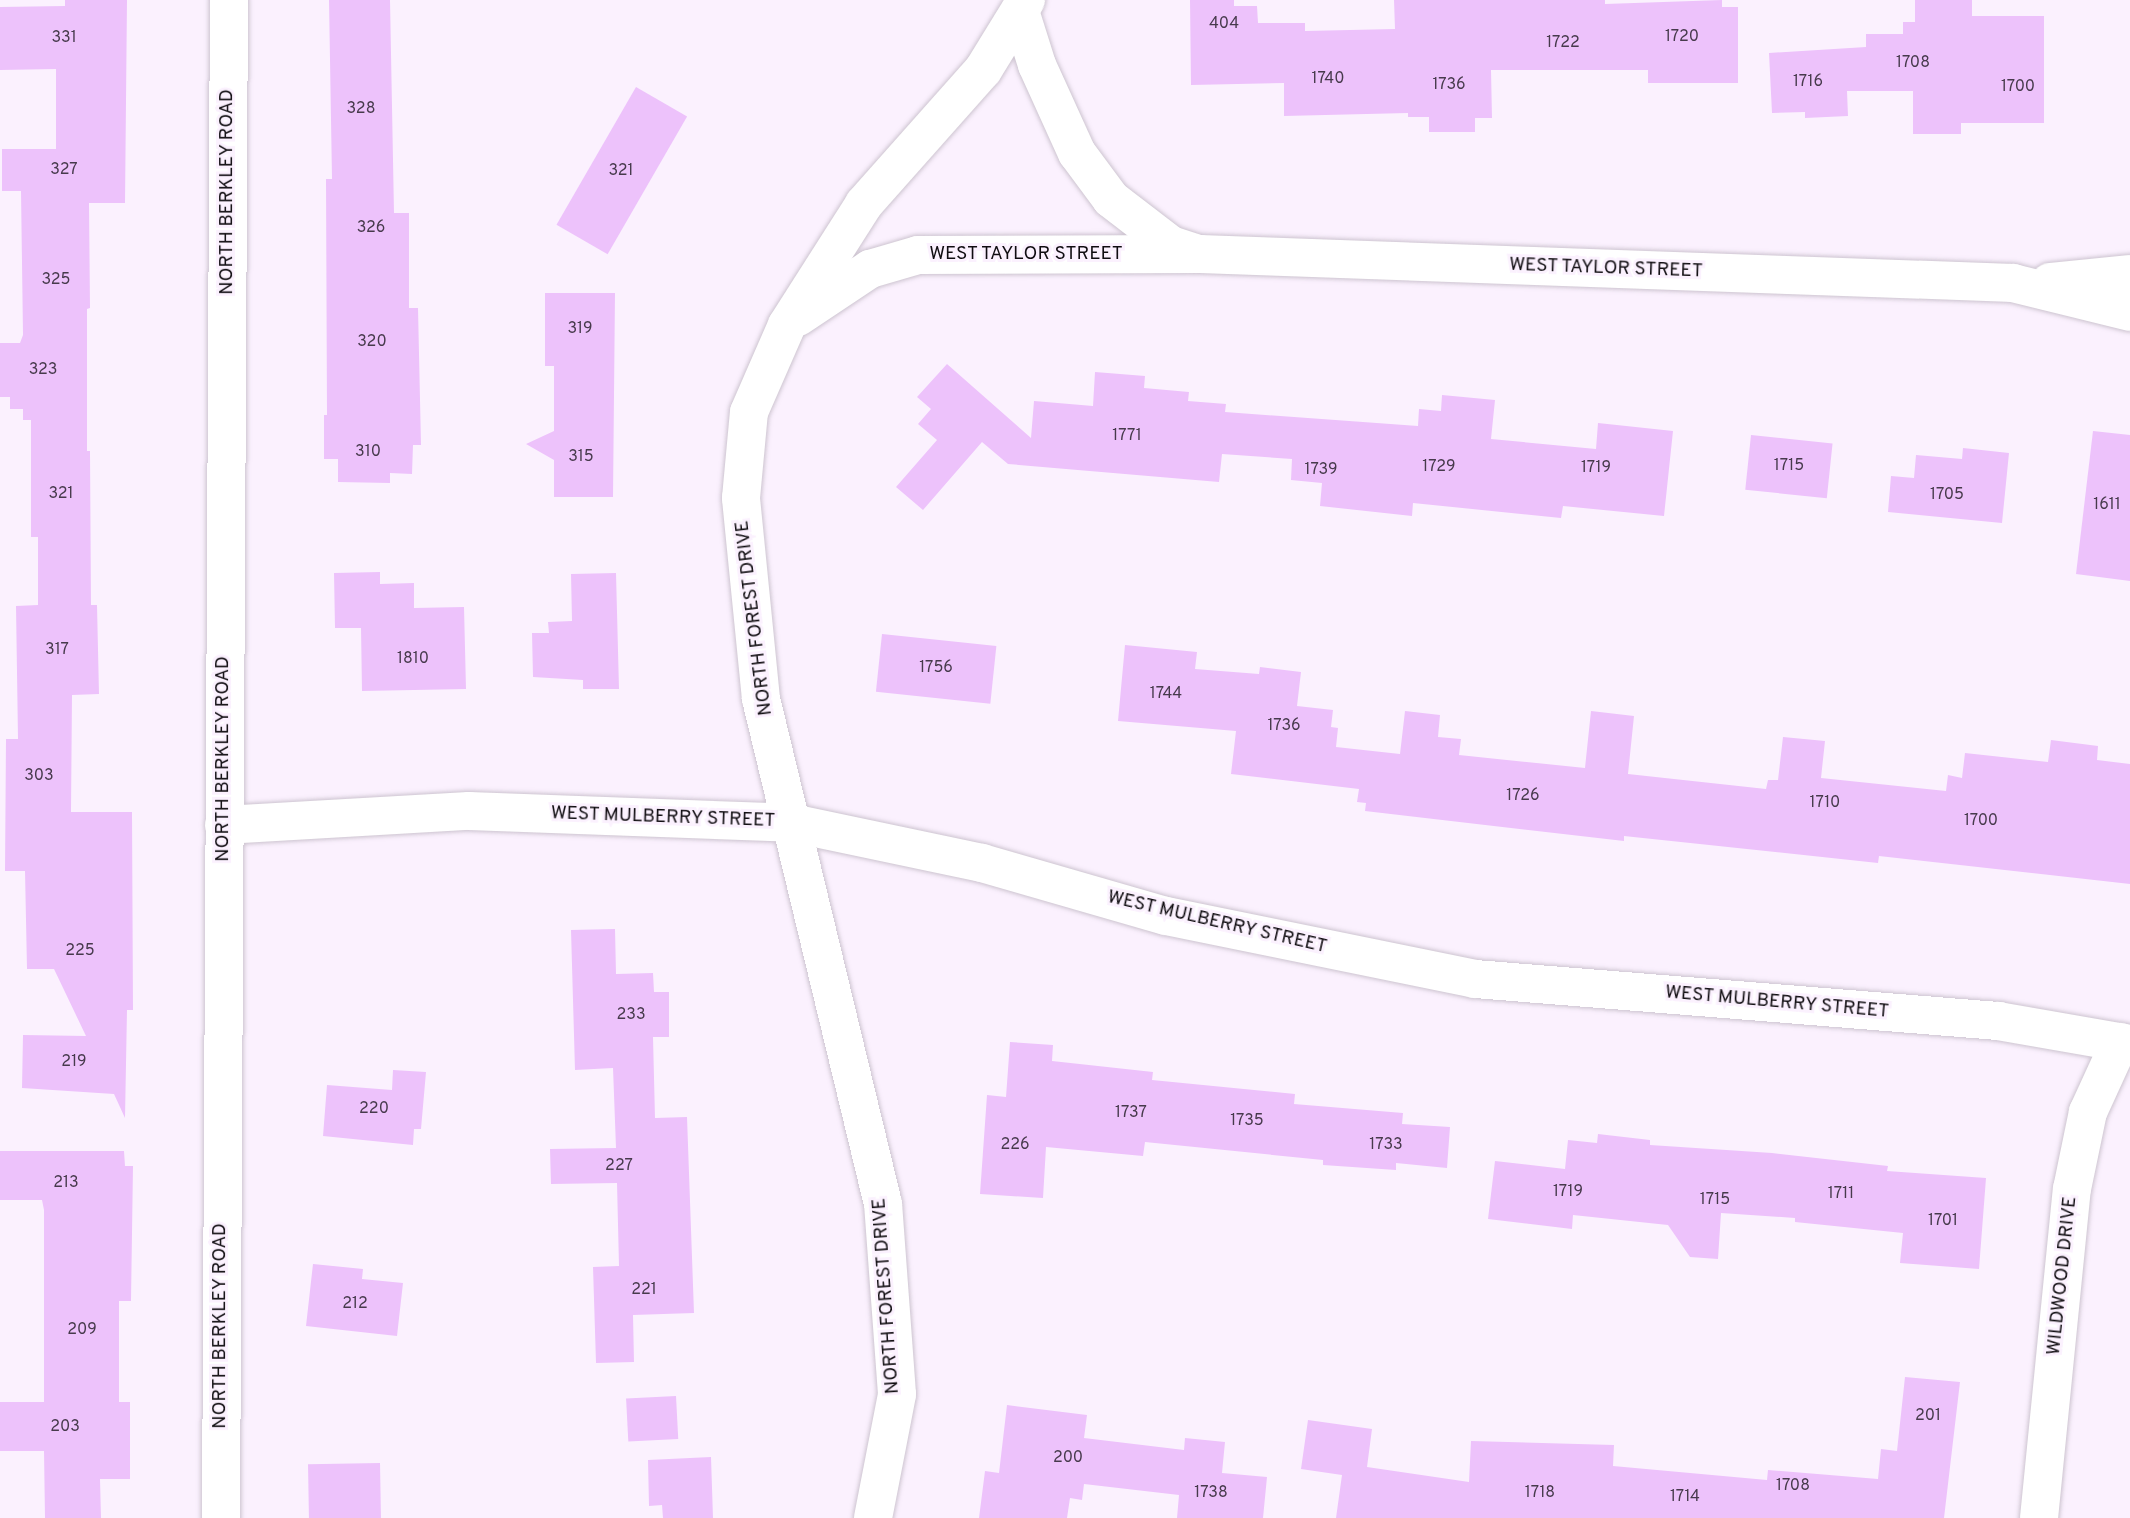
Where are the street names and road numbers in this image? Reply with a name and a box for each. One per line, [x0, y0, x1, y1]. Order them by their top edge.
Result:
street label: NORTH BERKLEY ROAD [217, 89, 239, 295]
street label: WEST TAYLOR STREET [928, 244, 1124, 266]
street label: WEST TAYLOR STREET [1508, 254, 1704, 284]
street label: NORTH FOREST DRIVE [732, 519, 778, 717]
street label: NORTH BERKLEY ROAD [213, 656, 235, 862]
street label: WEST MULBERRY STREET [550, 803, 776, 833]
street label: WEST MULBERRY STREET [1104, 886, 1330, 960]
street label: WEST MULBERRY STREET [1663, 982, 1891, 1024]
street label: WILDWOOD DRIVE [2043, 1196, 2083, 1356]
street label: NORTH FOREST DRIVE [869, 1197, 905, 1395]
street label: NORTH BERKLEY ROAD [210, 1223, 232, 1429]

